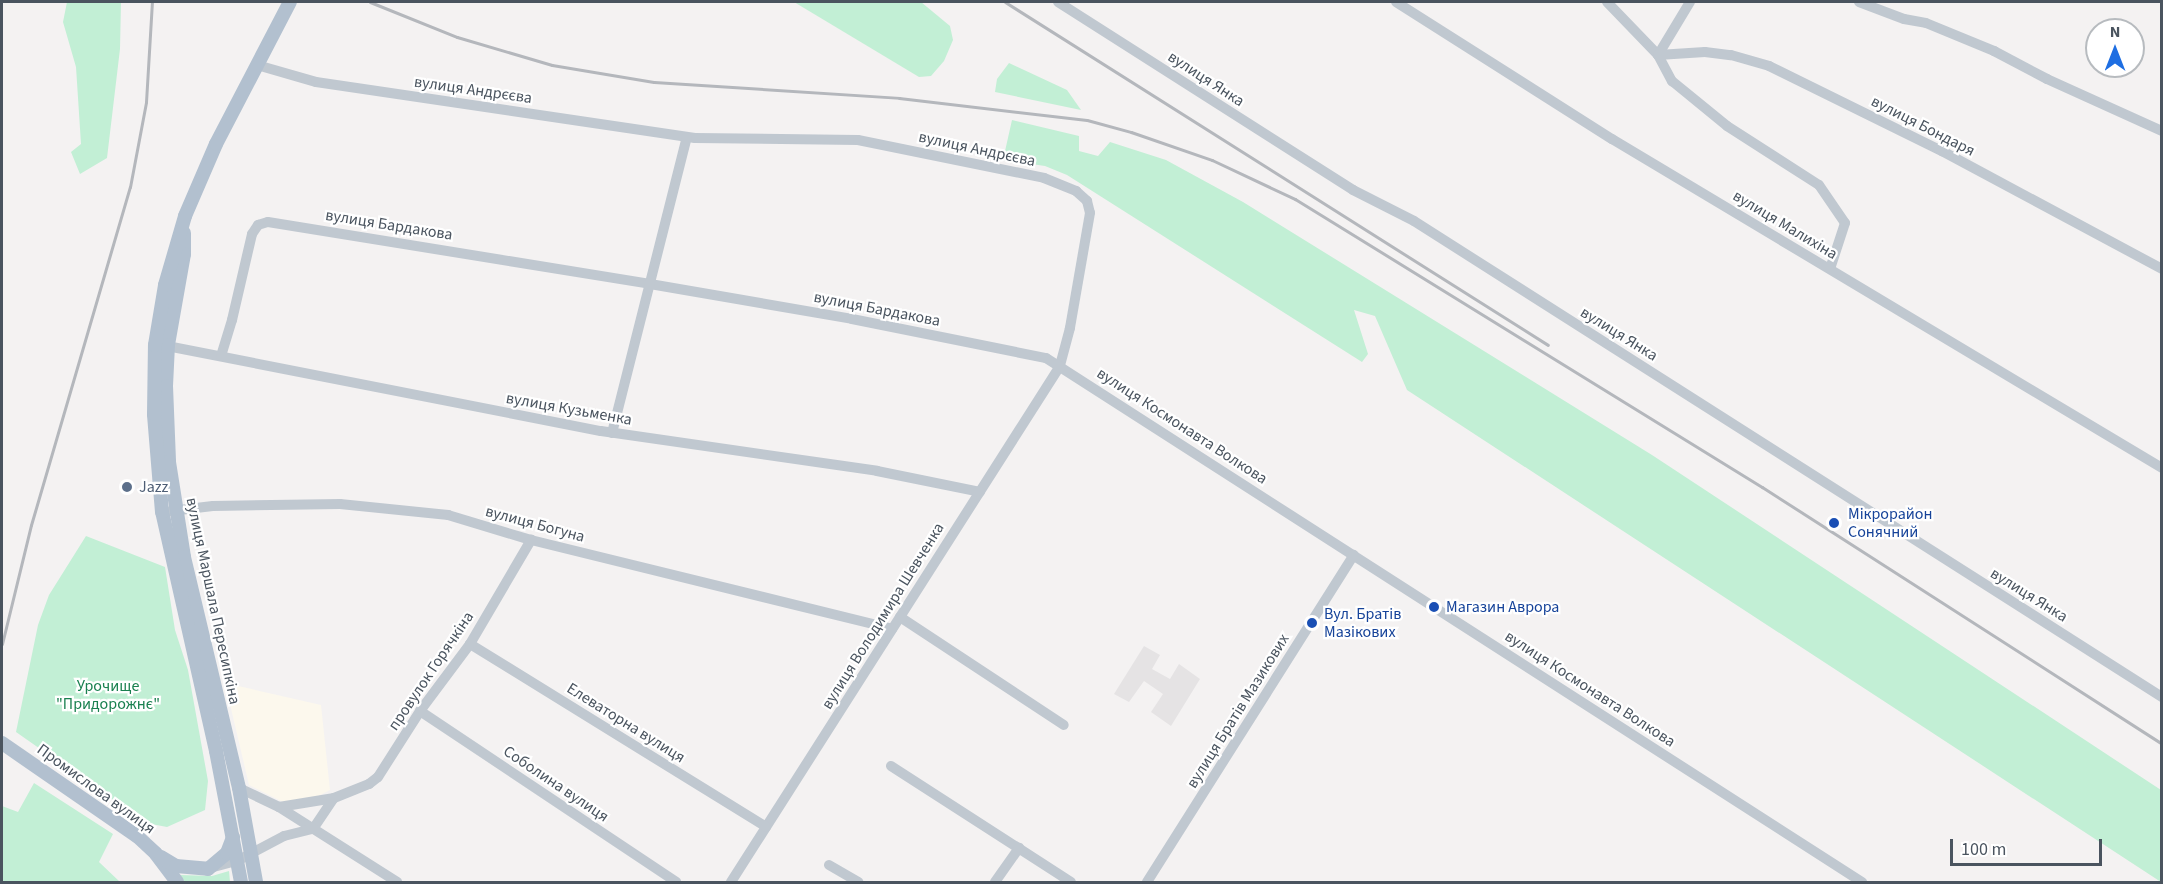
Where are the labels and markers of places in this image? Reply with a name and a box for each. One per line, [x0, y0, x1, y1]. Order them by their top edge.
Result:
place label: Jazz [139, 477, 168, 497]
marker: Jazz [120, 480, 134, 494]
place label: Мікрорайон Сонячний [1848, 504, 1932, 542]
marker: Мікрорайон Сонячний [1825, 514, 1843, 532]
place label: Магазин Аврора [1446, 597, 1559, 617]
marker: Магазин Аврора [1427, 600, 1441, 614]
place label: Вул. Братів Мазікових [1324, 604, 1401, 642]
marker: Вул. Братів Мазікових [1305, 616, 1319, 630]

